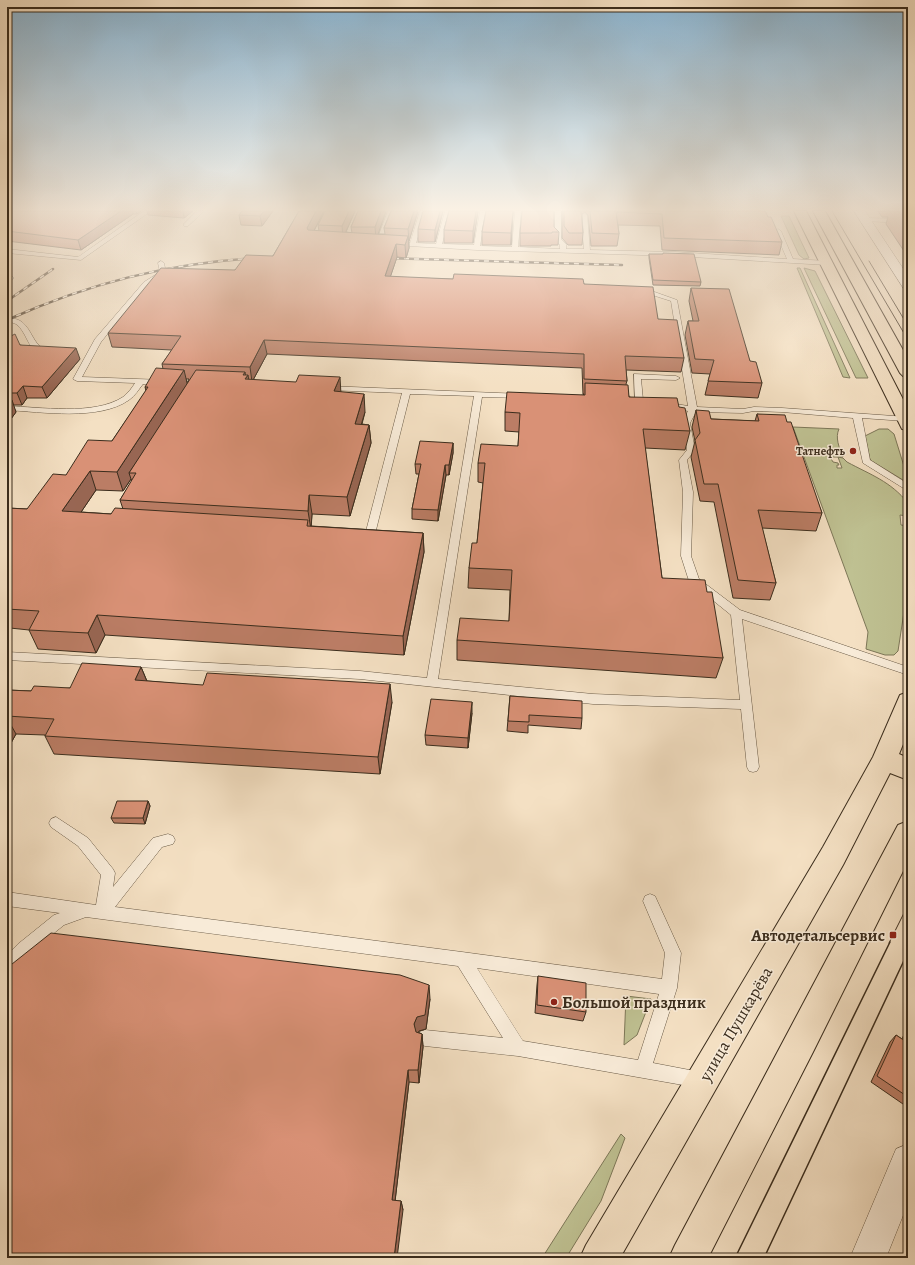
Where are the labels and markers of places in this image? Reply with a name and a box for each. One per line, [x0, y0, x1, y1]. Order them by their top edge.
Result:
place label: Татнефть [796, 443, 846, 459]
marker: Татнефть [848, 446, 858, 456]
place label: Автодетальсервис [750, 924, 885, 947]
marker: Автодетальсервис [888, 930, 898, 940]
place label: Большой праздник [562, 991, 706, 1014]
marker: Большой праздник [549, 997, 559, 1007]

